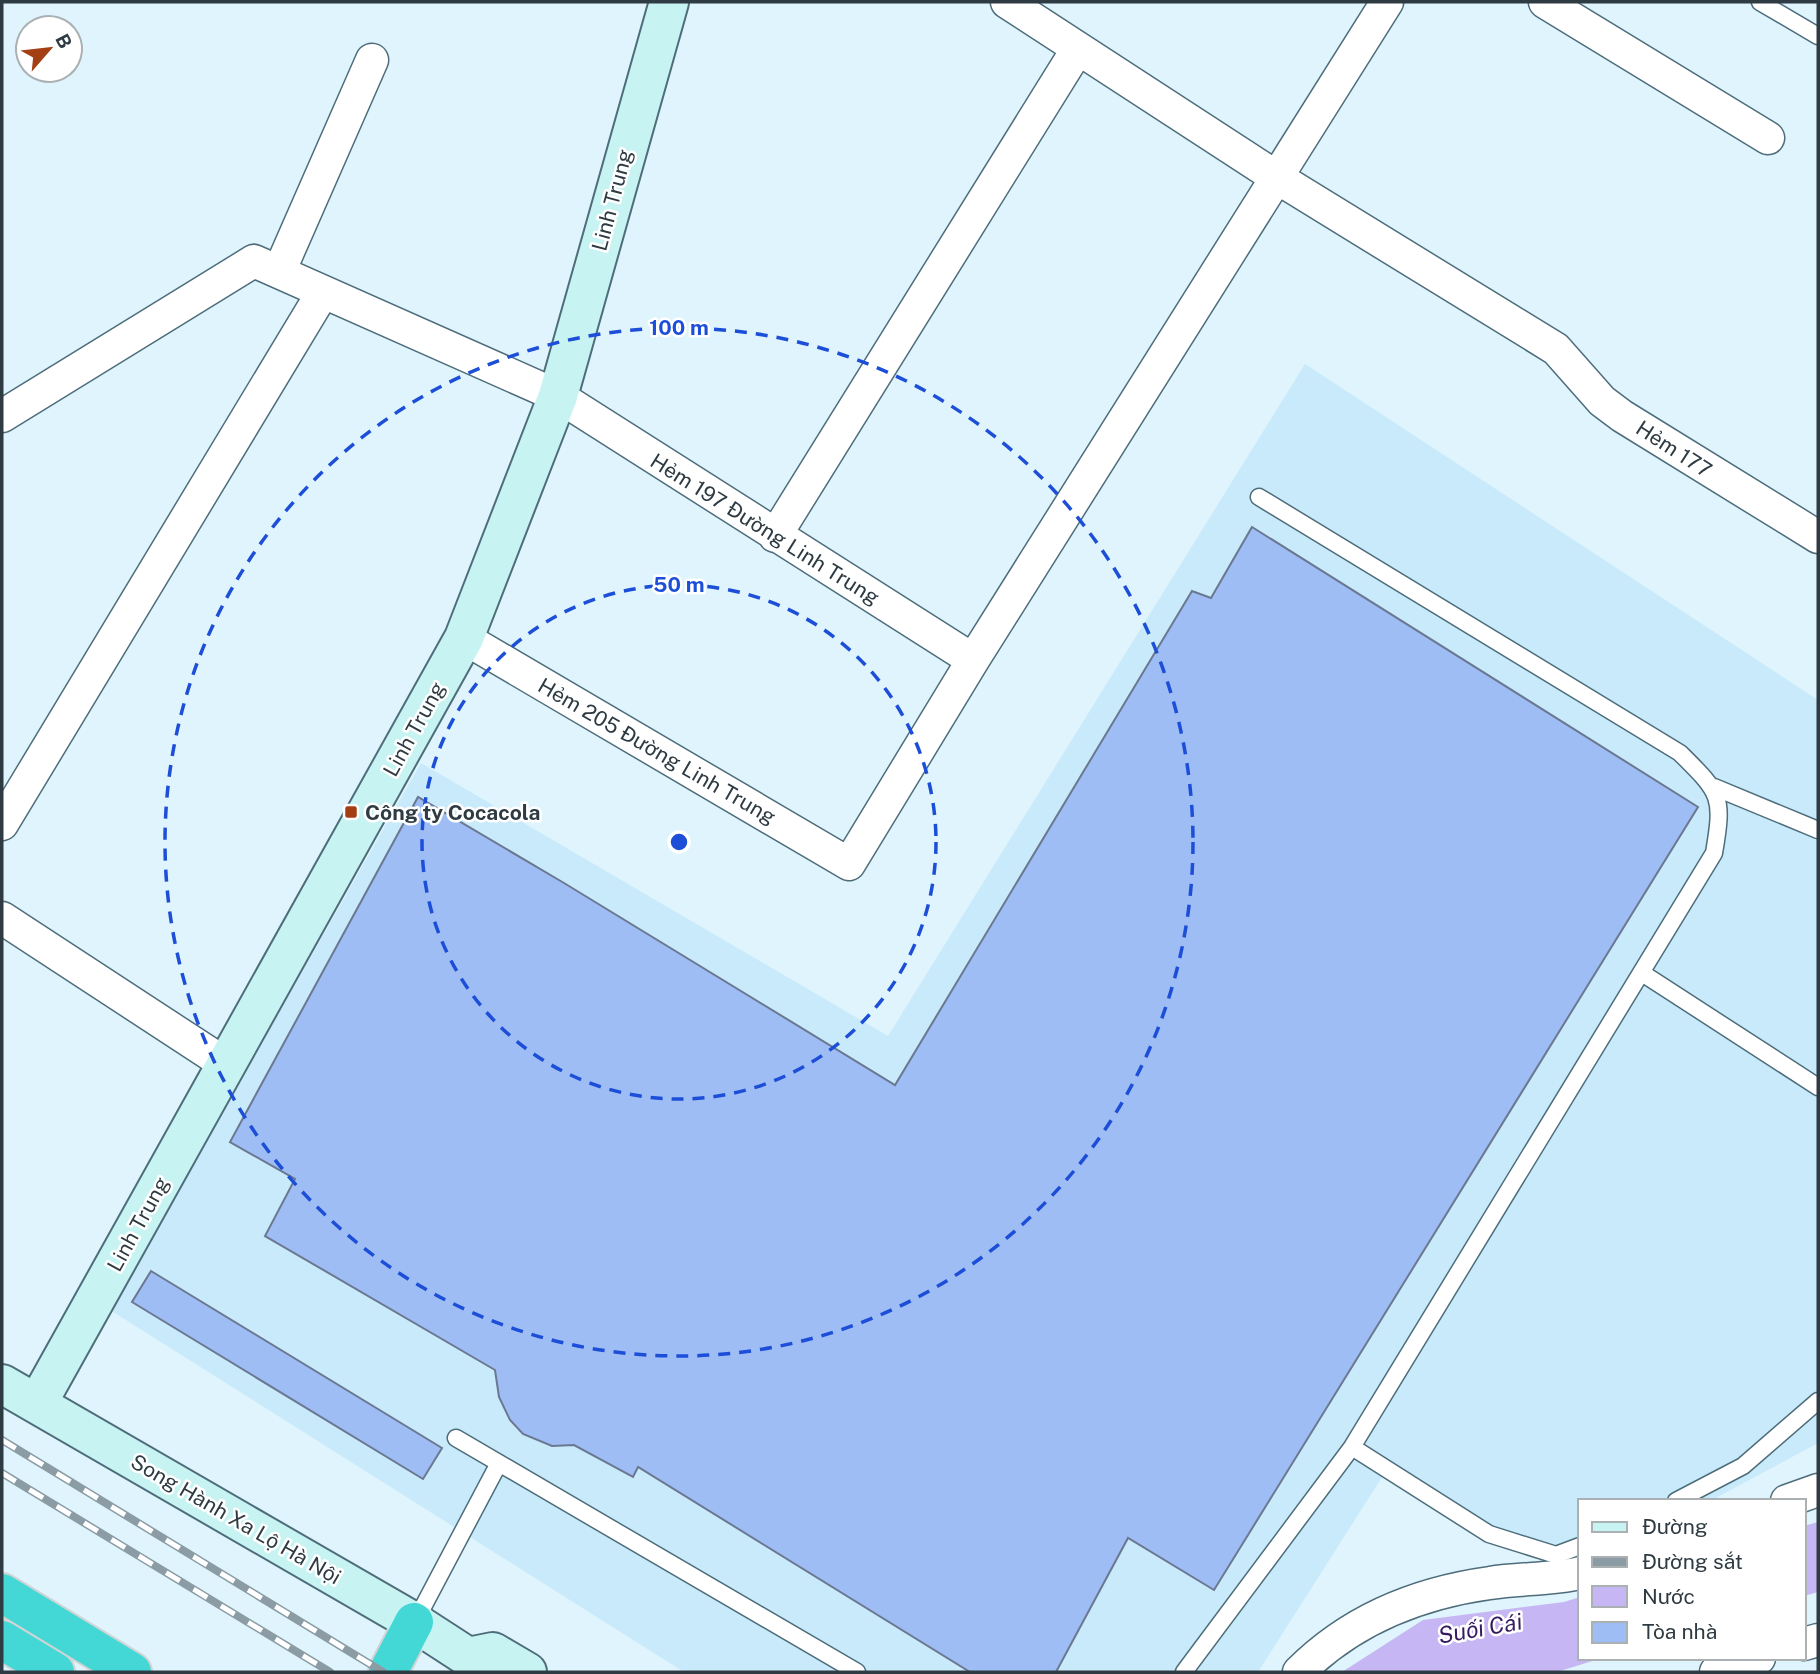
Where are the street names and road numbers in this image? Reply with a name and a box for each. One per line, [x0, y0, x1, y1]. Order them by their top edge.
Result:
street label: Linh Trung [586, 146, 638, 254]
street label: Hẻm 177 [1631, 415, 1717, 483]
street label: Hẻm 197 Đường Linh Trung [646, 448, 884, 610]
street label: Hẻm 205 Đường Linh Trung [534, 673, 780, 829]
street label: Linh Trung [378, 677, 450, 781]
street label: Linh Trung [102, 1172, 174, 1276]
street label: Song Hành Xa Lộ Hà Nội [127, 1449, 345, 1589]

